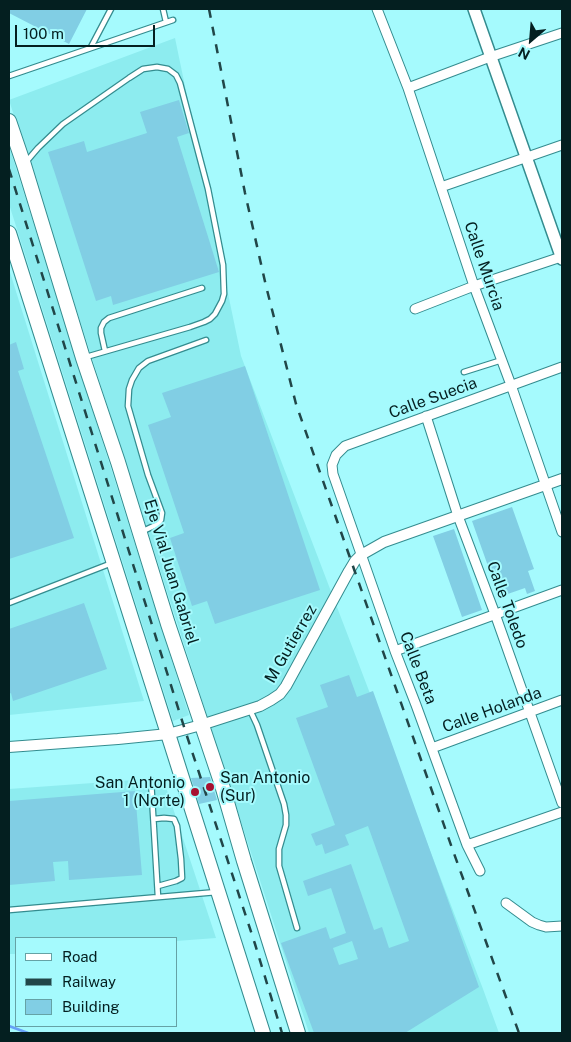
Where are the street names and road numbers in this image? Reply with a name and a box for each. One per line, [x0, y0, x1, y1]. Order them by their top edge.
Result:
street label: Calle Murcia [460, 219, 508, 313]
street label: Calle Suecia [386, 373, 480, 423]
street label: Eje Vial Juan Gabriel [140, 497, 202, 647]
street label: Calle Toledo [482, 559, 532, 651]
street label: M Gutierrez [261, 601, 321, 687]
street label: Calle Beta [395, 629, 441, 707]
street label: Calle Holanda [440, 683, 544, 737]

